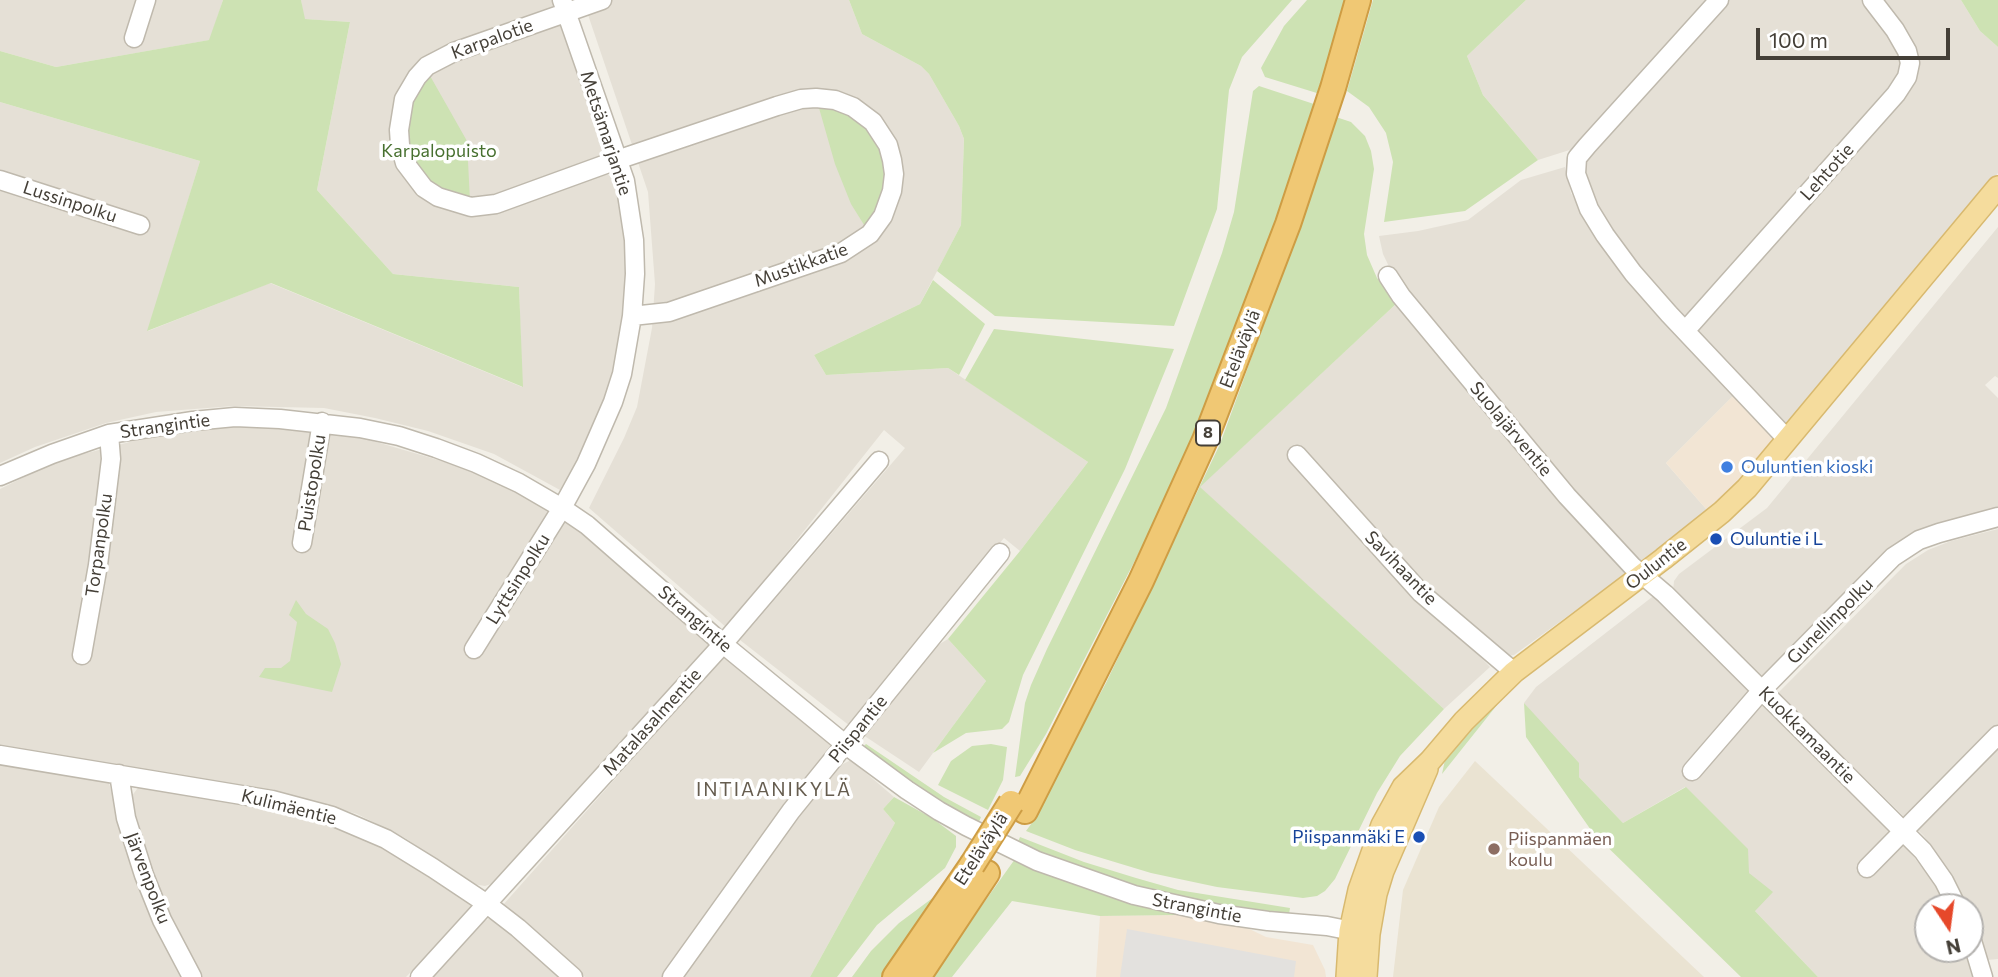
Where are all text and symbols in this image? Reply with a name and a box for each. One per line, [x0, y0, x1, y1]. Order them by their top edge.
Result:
street label: Karpalotie [448, 14, 536, 64]
scale bar [1760, 14, 1954, 58]
text: 100 m [1769, 27, 1828, 52]
street label: Metsämarjantie [576, 68, 636, 198]
street label: Lehtotie [1796, 139, 1858, 205]
park label: Karpalopuisto [381, 140, 497, 162]
street label: Lussinpolku [20, 177, 120, 227]
street label: Mustikkatie [751, 238, 851, 292]
street label: Eteläväylä [1215, 307, 1265, 391]
street label: Suolajärventie [1465, 377, 1557, 481]
street label: Strangintie [119, 409, 211, 443]
road number: 8 [1196, 420, 1220, 446]
street label: Puistopolku [294, 433, 330, 533]
place label: Ouluntien kioski [1741, 456, 1873, 478]
marker: Ouluntien kioski [1719, 459, 1735, 475]
street label: Torpanpolku [81, 492, 117, 598]
street label: Savihaantie [1360, 526, 1442, 610]
place label: Ouluntie i L [1730, 528, 1823, 550]
street label: Lyttsinpolku [482, 530, 554, 628]
marker: Ouluntie i L [1708, 531, 1724, 547]
street label: Ouluntie [1621, 534, 1691, 594]
street label: Gunellinpolku [1782, 573, 1878, 669]
street label: Strangintie [654, 581, 736, 657]
street label: Matalasalmentie [598, 664, 706, 780]
street label: Kuokkamaantie [1754, 682, 1860, 788]
street label: Piispantie [824, 691, 892, 767]
district label: INTIAANIKYLÄ [697, 779, 851, 801]
street label: Kulimäentie [239, 785, 339, 829]
street label: Eteläväylä [950, 809, 1012, 889]
place label: Piispanmäki E [1292, 826, 1405, 848]
place label: Piispanmäen koulu [1508, 828, 1612, 870]
street label: Järvenpolku [121, 829, 175, 927]
marker: Piispanmäki E [1411, 829, 1427, 845]
marker: Piispanmäen koulu [1486, 841, 1502, 857]
street label: Strangintie [1150, 889, 1244, 927]
north arrow [1914, 893, 1984, 963]
text: N [1944, 934, 1963, 960]

